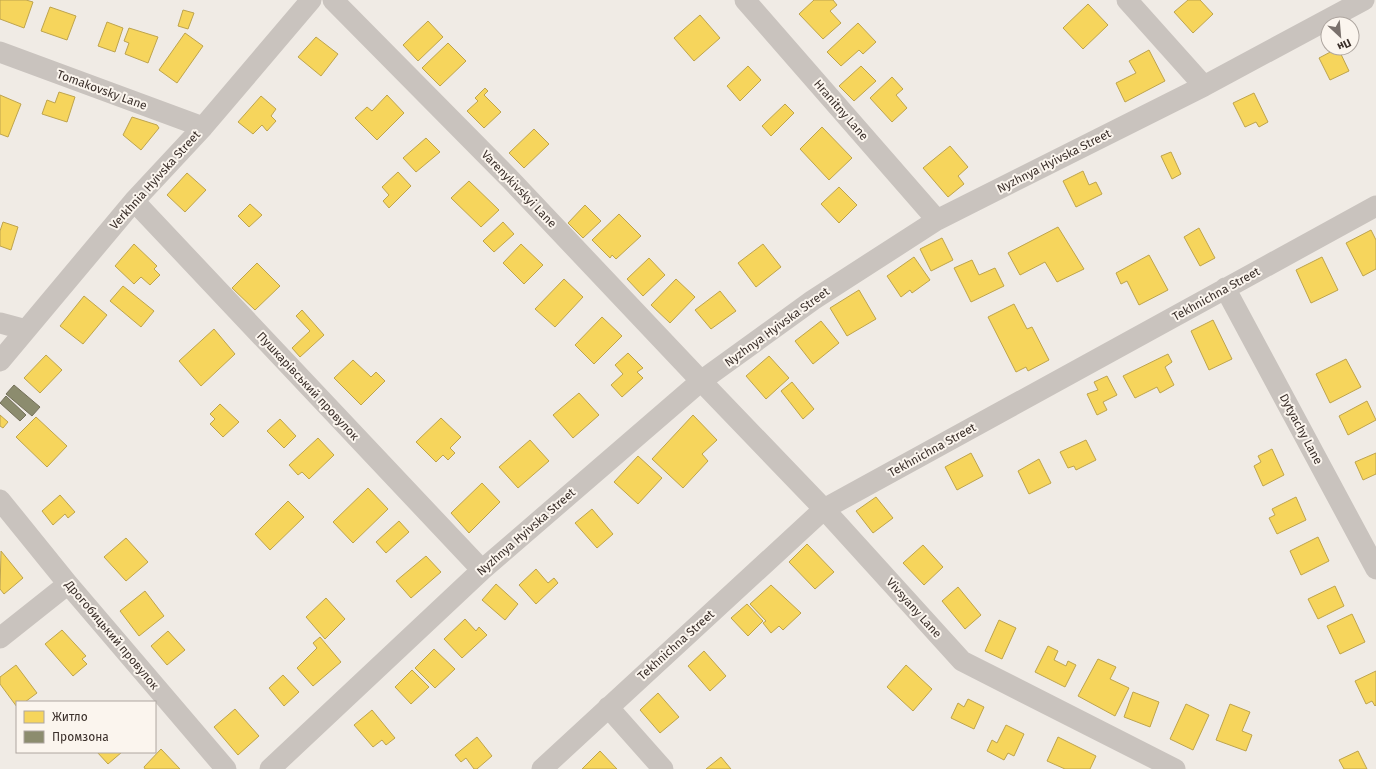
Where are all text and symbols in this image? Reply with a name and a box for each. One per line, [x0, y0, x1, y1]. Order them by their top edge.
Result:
north arrow [1320, 16, 1360, 56]
text: Пн [1335, 36, 1353, 53]
street label: Tomakovsky Lane [55, 67, 149, 113]
street label: Hranitny Lane [811, 77, 871, 143]
street label: Nyzhnya Hyivska Street [995, 126, 1114, 196]
street label: Verkhnia Hyivska Street [107, 127, 203, 232]
street label: Varenykivskyi Lane [479, 147, 559, 231]
street label: Tekhnichna Street [1170, 264, 1263, 324]
street label: Nyzhnya Hyivska Street [722, 284, 833, 370]
street label: Пушкарівський провулок [254, 329, 362, 444]
street label: Dytyachy Lane [1277, 391, 1325, 467]
street label: Tekhnichna Street [886, 420, 979, 480]
street label: Nyzhnya Hyivska Street [474, 485, 579, 579]
street label: Vivsyany Lane [884, 575, 944, 641]
street label: Дрогобицький провулок [62, 577, 162, 693]
street label: Tekhnichna Street [635, 607, 717, 683]
legend [16, 701, 156, 753]
text: Житло [52, 710, 88, 724]
text: Промзона [52, 730, 109, 744]

